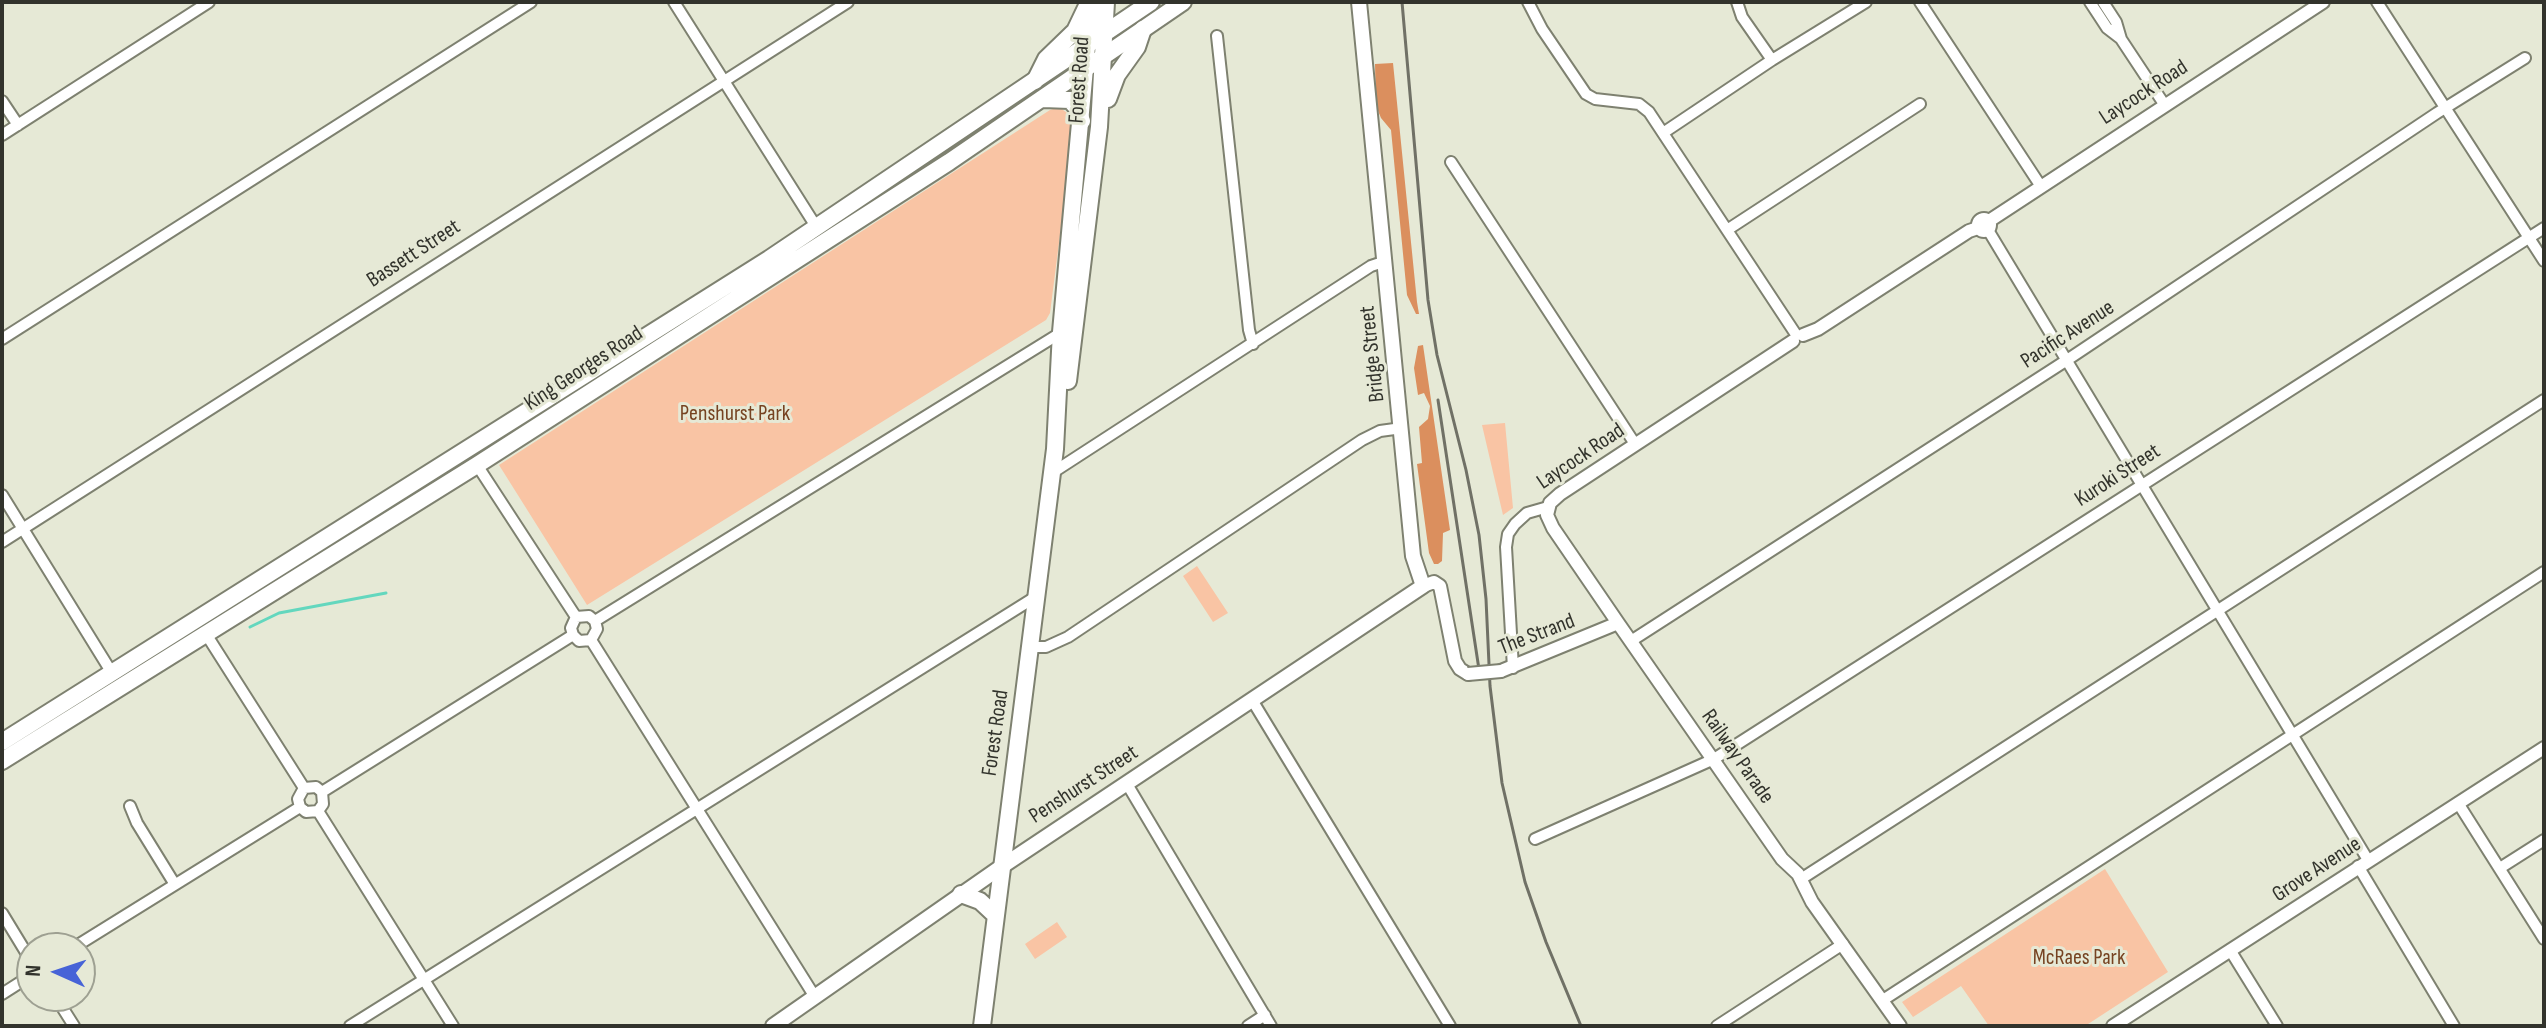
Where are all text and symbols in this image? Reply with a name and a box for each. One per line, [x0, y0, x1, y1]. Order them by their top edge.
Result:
street label: Forest Road [1064, 36, 1096, 124]
street label: Laycock Road [2095, 55, 2193, 131]
street label: Bassett Street [362, 214, 466, 294]
street label: Pacific Avenue [2016, 295, 2120, 375]
street label: Bridge Street [1355, 304, 1391, 404]
street label: King Georges Road [520, 321, 648, 417]
park label: Penshurst Park [680, 401, 790, 427]
street label: Laycock Road [1532, 418, 1630, 496]
street label: Kuroki Street [2070, 439, 2166, 513]
street label: The Strand [1495, 608, 1579, 662]
street label: Forest Road [977, 688, 1015, 778]
street label: Railway Parade [1695, 705, 1779, 809]
street label: Penshurst Street [1025, 740, 1143, 830]
street label: Grove Avenue [2268, 832, 2366, 908]
north arrow [16, 932, 96, 1012]
park label: McRaes Park [2033, 945, 2125, 971]
text: N [20, 964, 47, 977]

